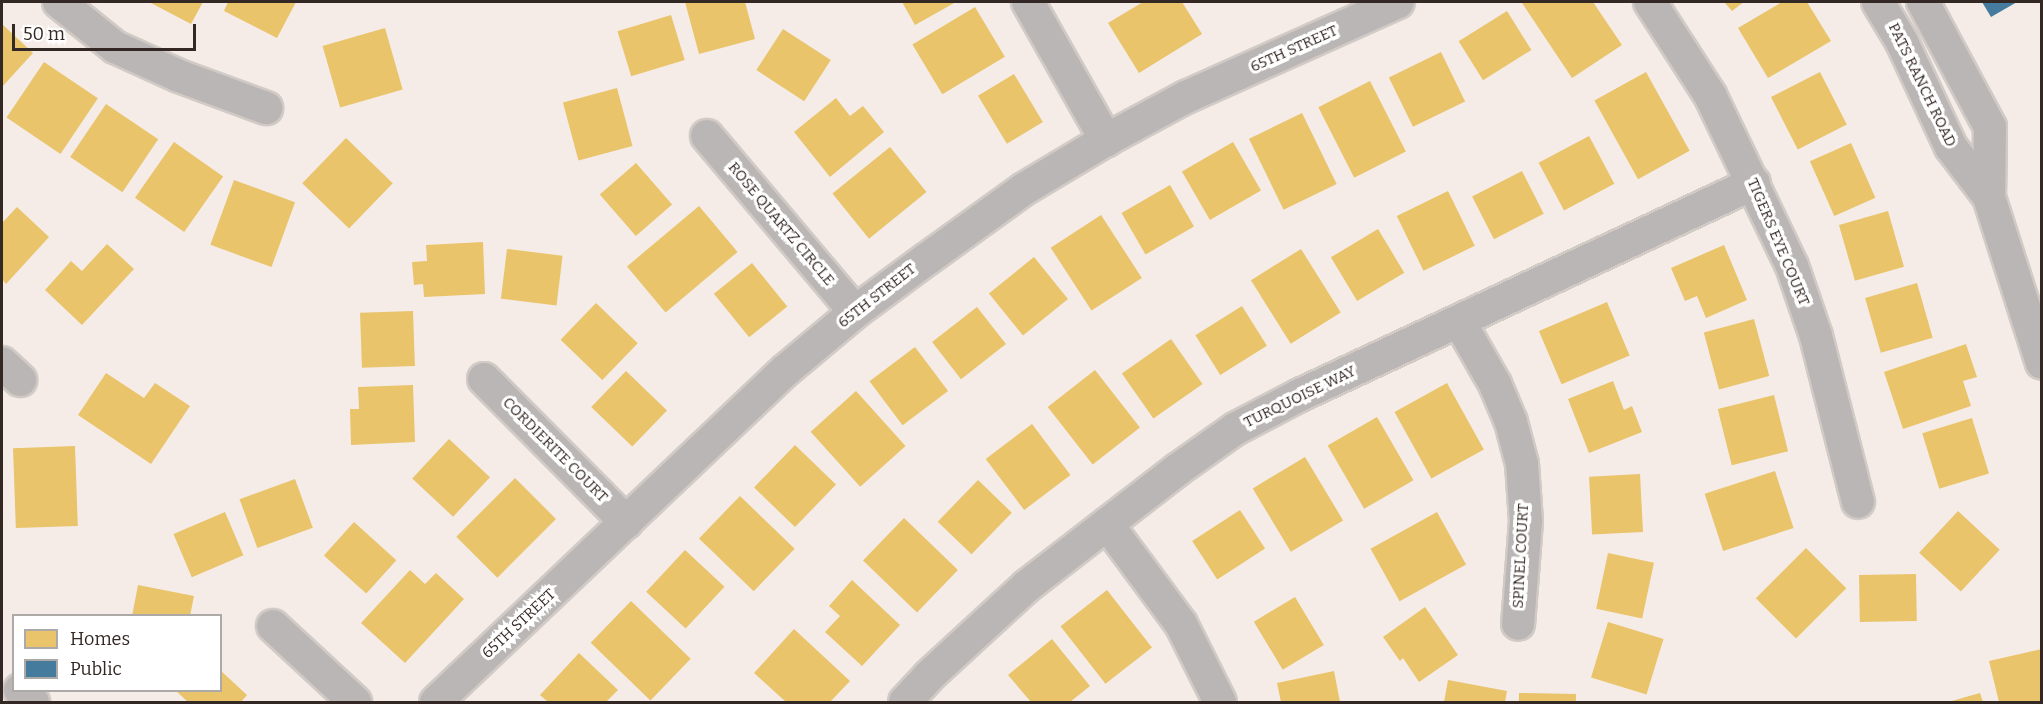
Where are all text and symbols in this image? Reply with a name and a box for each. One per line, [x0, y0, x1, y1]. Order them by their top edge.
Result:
scale bar [15, 12, 200, 50]
street label: PATS RANCH ROAD [1884, 20, 1960, 150]
street label: 65TH STREET [1248, 22, 1340, 76]
text: 50 m [23, 23, 65, 45]
street label: ROSE QUARTZ CIRCLE [724, 159, 838, 289]
street label: TIGERS EYE COURT [1743, 176, 1813, 308]
street label: 65TH STREET [835, 260, 919, 332]
street label: TURQUOISE WAY [1241, 362, 1359, 432]
street label: CORDIERITE COURT [499, 394, 611, 506]
street label: SPINEL COURT [1509, 503, 1533, 609]
street label: 65TH STREET [479, 586, 559, 662]
legend [12, 614, 222, 692]
text: Homes [70, 628, 130, 650]
text: Public [70, 658, 122, 680]

